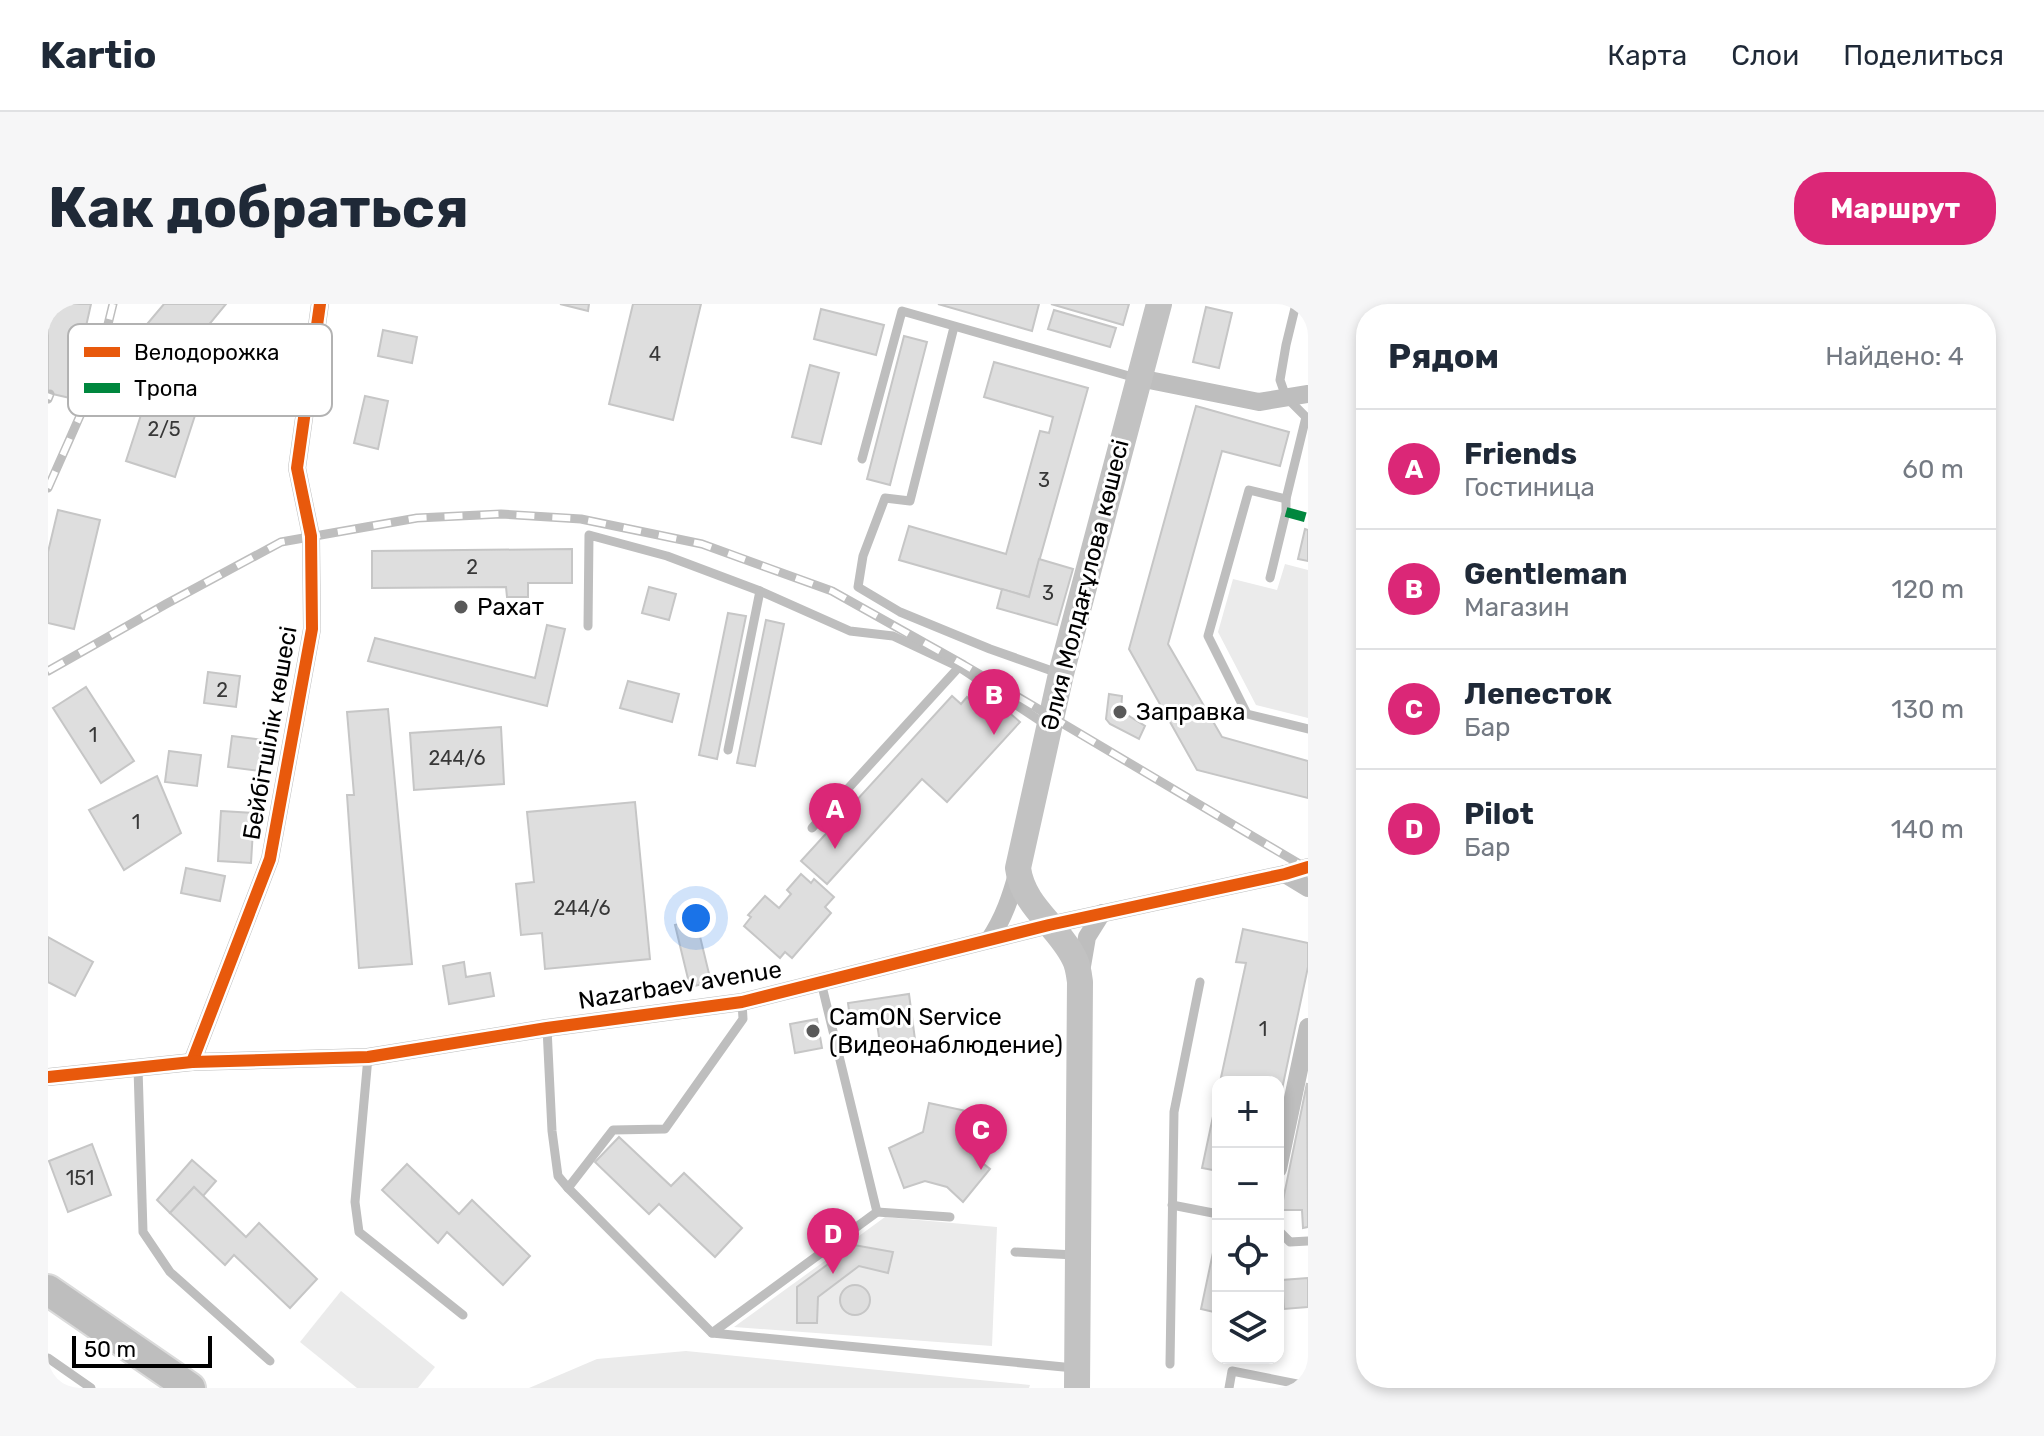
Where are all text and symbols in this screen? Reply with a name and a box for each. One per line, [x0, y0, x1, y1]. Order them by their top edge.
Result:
text: Kartio [40, 32, 156, 78]
text: Карта [1607, 39, 1687, 72]
text: Слои [1731, 39, 1799, 72]
text: Поделиться [1843, 39, 2004, 72]
button: Маршрут [1794, 172, 1996, 245]
text: Как добраться [48, 175, 469, 241]
legend [68, 324, 332, 416]
text: Рядом [1388, 336, 1499, 377]
text: Велодорожка [134, 339, 279, 366]
text: Найдено: 4 [1825, 341, 1964, 372]
house number: 4 [649, 342, 661, 366]
text: Тропа [134, 375, 198, 402]
house number: 2/5 [147, 417, 181, 441]
street label: Әлия Молдағұлова көшесі [1035, 436, 1135, 734]
text: Friends [1464, 436, 1577, 472]
text: A [1405, 454, 1423, 485]
text: 60 m [1902, 454, 1964, 485]
house number: 3 [1038, 468, 1050, 492]
text: Гостиница [1464, 472, 1595, 503]
house number: 2 [466, 555, 478, 579]
text: Gentleman [1464, 556, 1627, 592]
text: B [1405, 574, 1423, 605]
text: 120 m [1892, 574, 1964, 605]
house number: 3 [1042, 581, 1054, 605]
text: Магазин [1464, 592, 1570, 623]
place label: Рахат [477, 593, 544, 621]
marker: Рахат [452, 598, 470, 616]
street label: Бейбітшілік көшесі [237, 624, 303, 842]
pin: B [968, 669, 1020, 735]
text: Лепесток [1464, 676, 1612, 712]
house number: 2 [216, 678, 228, 702]
text: C [1405, 694, 1423, 725]
text: 130 m [1891, 694, 1964, 725]
place label: Заправка [1136, 698, 1246, 726]
marker: Заправка [1111, 703, 1129, 721]
text: Бар [1464, 712, 1511, 743]
house number: 1 [89, 723, 97, 747]
house number: 244/6 [429, 746, 486, 770]
pin: A [809, 783, 861, 849]
text: Pilot [1464, 796, 1534, 832]
house number: 1 [132, 810, 140, 834]
text: D [1405, 814, 1423, 845]
text: 140 m [1891, 814, 1964, 845]
text: Бар [1464, 832, 1511, 863]
house number: 244/6 [554, 896, 611, 920]
your location [676, 898, 716, 938]
street label: Nazarbaev avenue [576, 955, 784, 1015]
place label: CamON Service (Видеонаблюдение) [829, 1003, 1063, 1059]
house number: 1 [1259, 1017, 1267, 1041]
marker: CamON Service (Видеонаблюдение) [804, 1022, 822, 1040]
map controls [1212, 1076, 1284, 1364]
button: + [1212, 1076, 1284, 1148]
pin: C [955, 1104, 1007, 1170]
button: − [1212, 1148, 1284, 1220]
house number: 151 [66, 1166, 94, 1190]
pin: D [807, 1208, 859, 1274]
button: locate [1212, 1220, 1284, 1292]
button: layers [1212, 1292, 1284, 1364]
scale bar [72, 1332, 212, 1368]
text: 50 m [84, 1336, 136, 1363]

